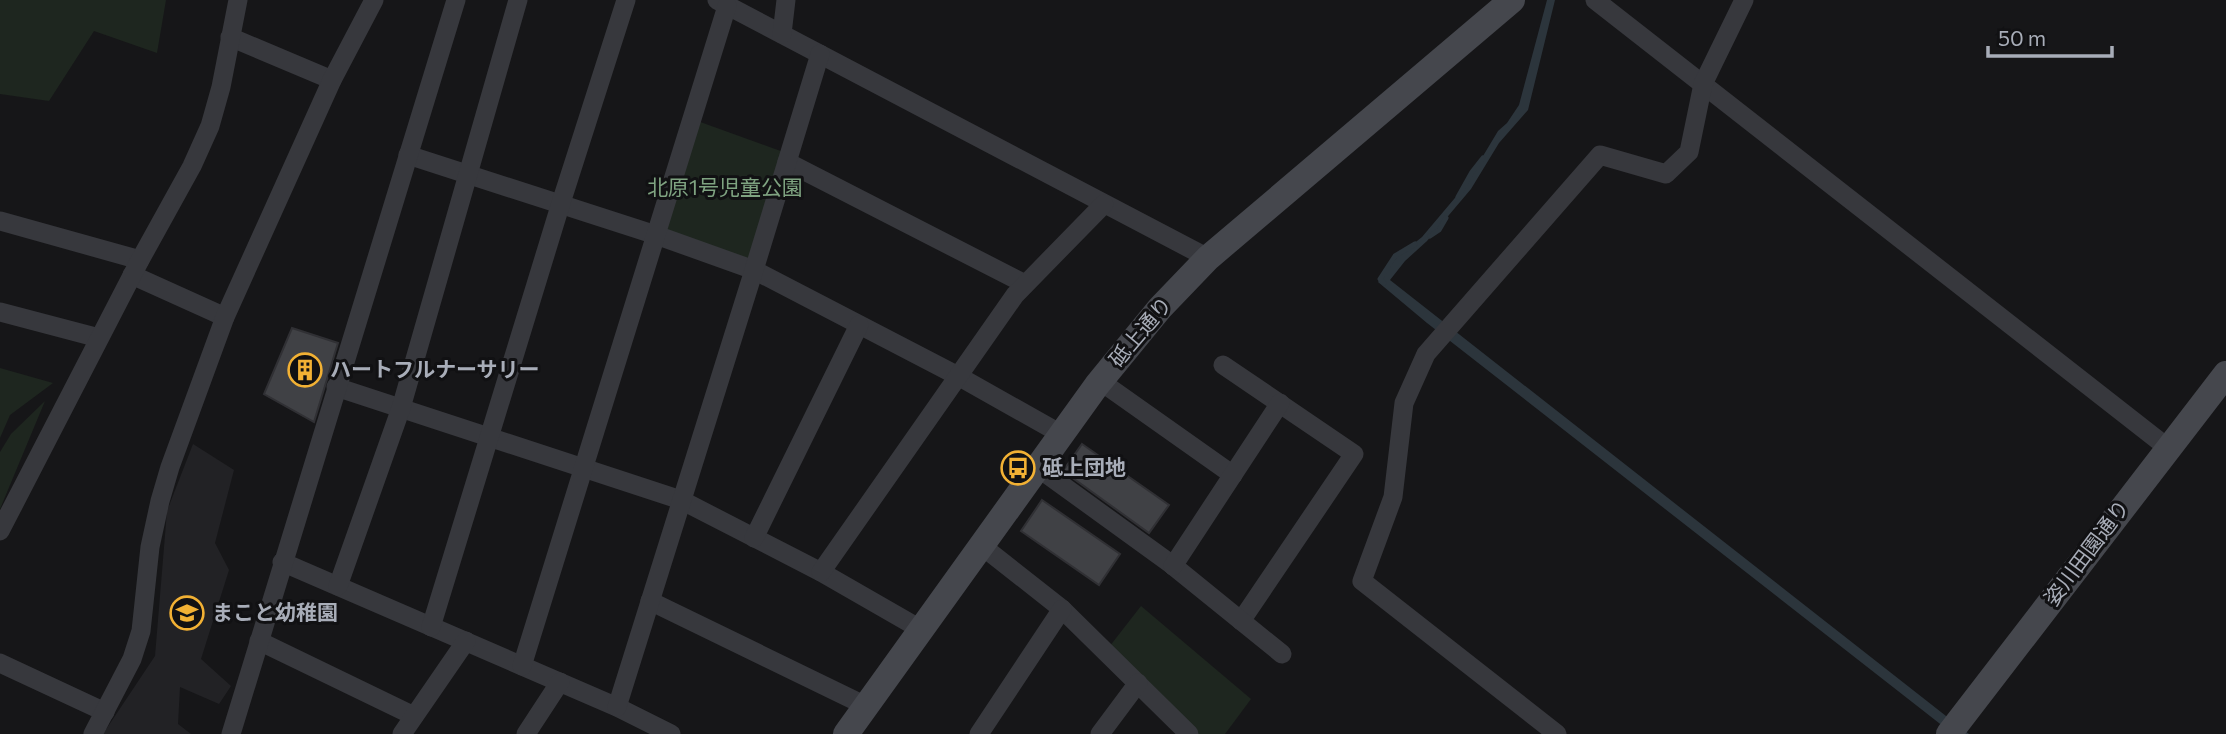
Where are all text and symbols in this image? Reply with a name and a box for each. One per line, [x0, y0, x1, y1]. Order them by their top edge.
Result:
scale bar [1988, 14, 2112, 58]
text: 50 m [1998, 25, 2046, 50]
park label: 北原1号児童公園 [647, 174, 803, 199]
street label: 砥上通り [1103, 291, 1176, 371]
building icon: ハートフルナーサリー [286, 351, 324, 389]
place label: ハートフルナーサリー [330, 356, 540, 381]
bus stop icon: 砥上団地 [999, 449, 1037, 487]
place label: 砥上団地 [1042, 454, 1126, 479]
street label: 姿川田園通り [2038, 494, 2134, 610]
school or university icon: まこと幼稚園 [168, 594, 206, 632]
place label: まこと幼稚園 [212, 599, 338, 624]

